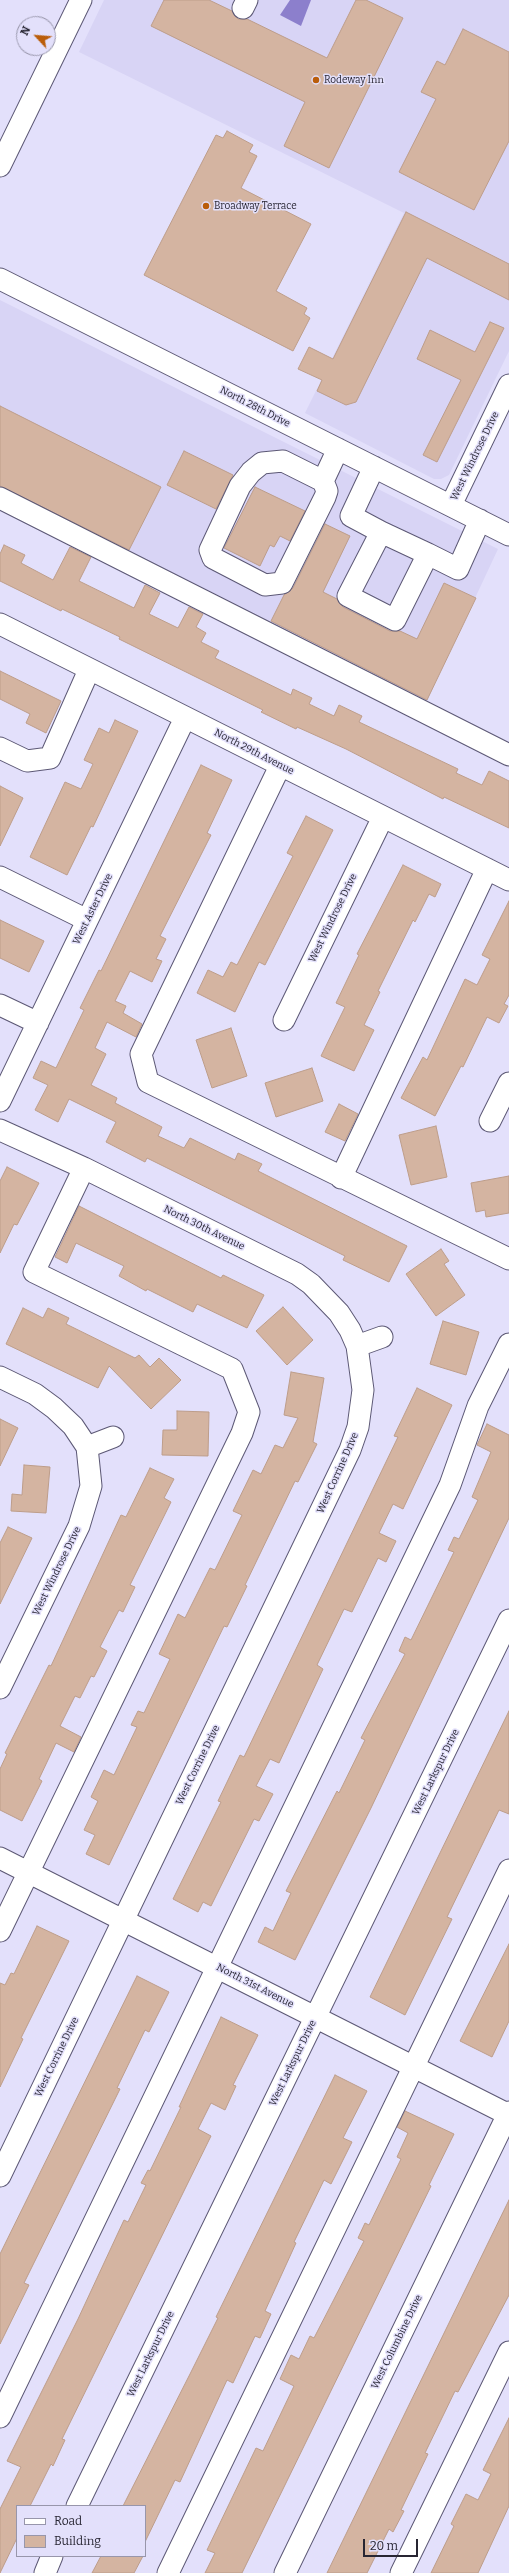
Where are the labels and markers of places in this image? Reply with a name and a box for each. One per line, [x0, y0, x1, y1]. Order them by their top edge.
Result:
place label: Rodeway Inn [324, 74, 384, 86]
marker: Rodeway Inn [311, 75, 321, 85]
place label: Broadway Terrace [214, 200, 297, 212]
marker: Broadway Terrace [201, 201, 211, 211]

